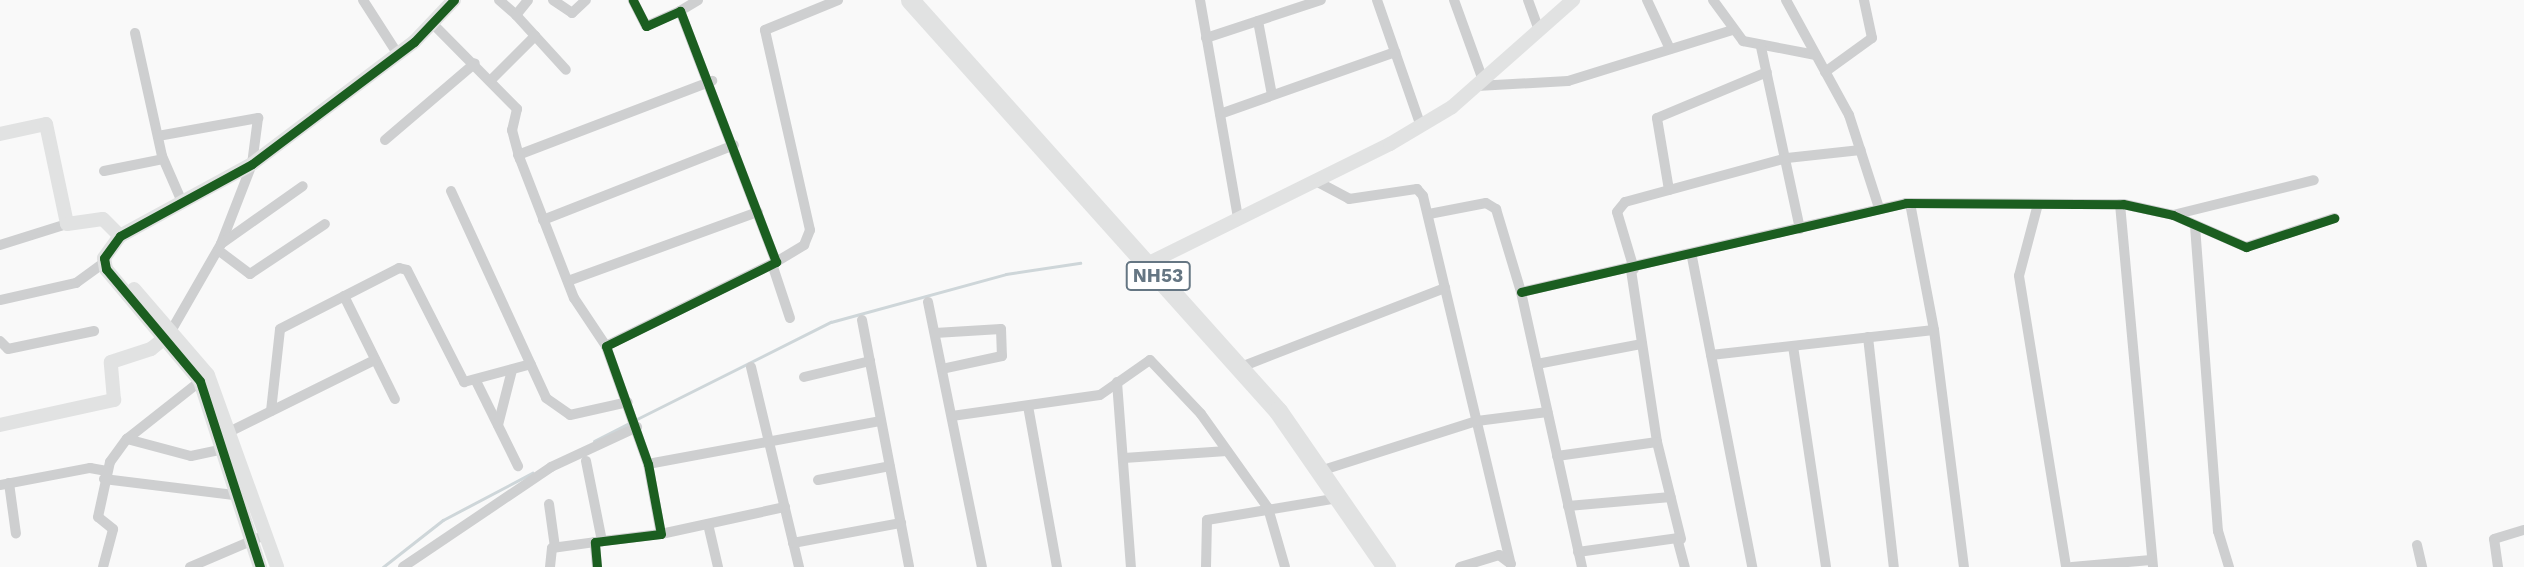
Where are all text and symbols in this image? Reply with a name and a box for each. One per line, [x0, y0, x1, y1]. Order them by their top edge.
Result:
road number: NH53 [1125, 260, 1191, 292]

